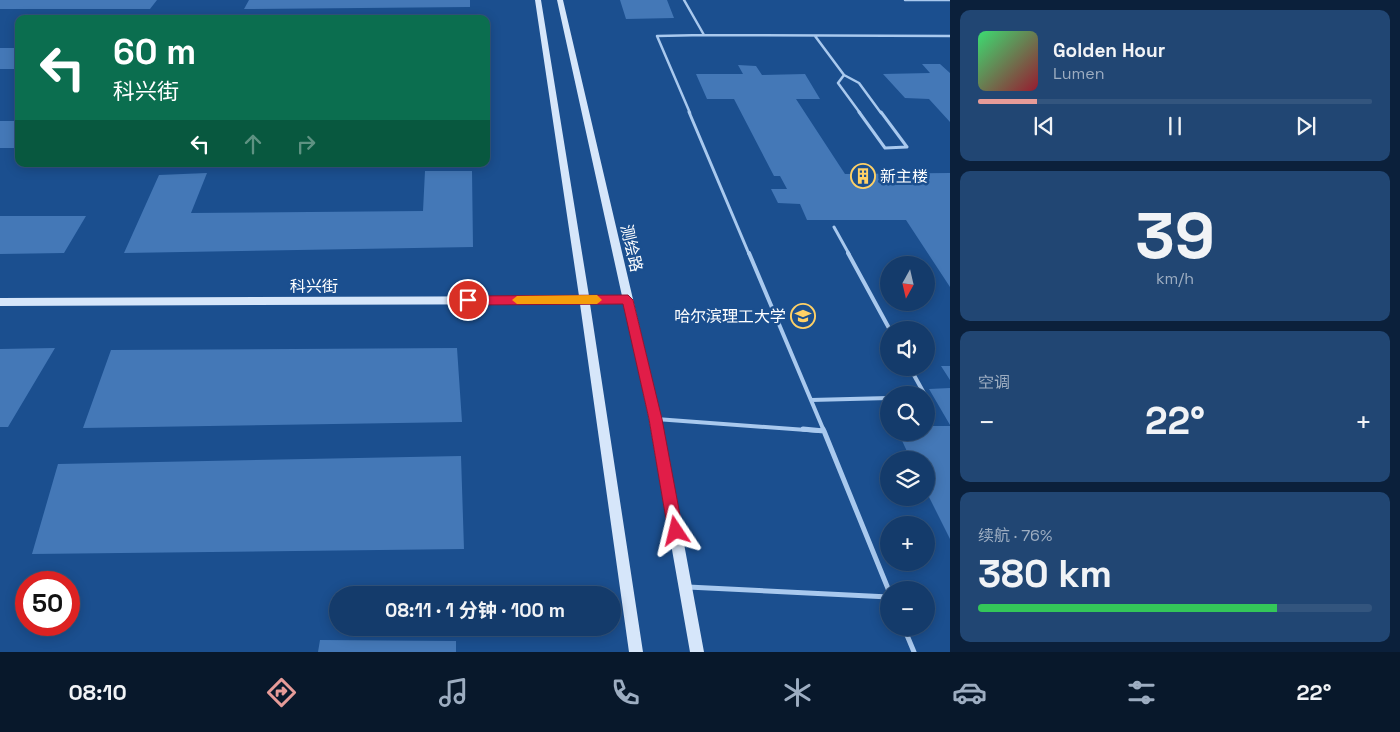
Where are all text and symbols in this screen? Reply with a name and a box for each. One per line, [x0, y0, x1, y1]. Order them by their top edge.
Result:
text: 60 m [113, 30, 196, 74]
icon: left [30, 35, 95, 100]
text: Golden Hour [1053, 38, 1165, 63]
text: Lumen [1053, 63, 1105, 84]
text: 科兴街 [113, 77, 179, 105]
icon: previous [1030, 112, 1058, 140]
icon: pause [1161, 112, 1189, 140]
icon: next [1292, 112, 1320, 140]
icon: left [186, 130, 214, 158]
icon: ahead [239, 130, 267, 158]
icon: right [292, 130, 320, 158]
building icon: 新主楼 [850, 163, 876, 189]
place label: 新主楼 [880, 166, 928, 187]
text: 39 [1135, 194, 1215, 277]
street label: 测绘路 [616, 222, 647, 274]
north arrow [880, 256, 935, 311]
map controls [880, 256, 935, 636]
text: km/h [1156, 268, 1194, 289]
street label: 科兴街 [290, 276, 338, 297]
pin [447, 279, 489, 321]
icon: arrive [454, 286, 482, 314]
school or university icon: 哈尔滨理工大学 [790, 303, 816, 329]
place label: 哈尔滨理工大学 [674, 306, 786, 327]
button: sound [880, 321, 935, 376]
text: 空调 [978, 372, 1010, 393]
button: search [880, 386, 935, 441]
text: 22° [1145, 397, 1205, 445]
text: − [978, 404, 995, 440]
text: + [1355, 404, 1372, 440]
button: layers [880, 451, 935, 506]
position arrow [649, 504, 701, 556]
button: + [880, 516, 935, 571]
text: 续航 · 76% [978, 525, 1052, 546]
text: 380 km [978, 550, 1112, 598]
speed limit sign: 50 [15, 571, 80, 636]
button: − [880, 581, 935, 636]
text: 08:11 · 1 分钟 · 100 m [385, 598, 565, 623]
icon: directions [264, 675, 299, 710]
icon: music [436, 675, 471, 710]
icon: phone [608, 675, 643, 710]
icon: climate [780, 675, 815, 710]
icon: car [952, 675, 987, 710]
icon: filters [1124, 675, 1159, 710]
text: 08:10 [69, 678, 127, 706]
text: 22° [1297, 678, 1331, 706]

